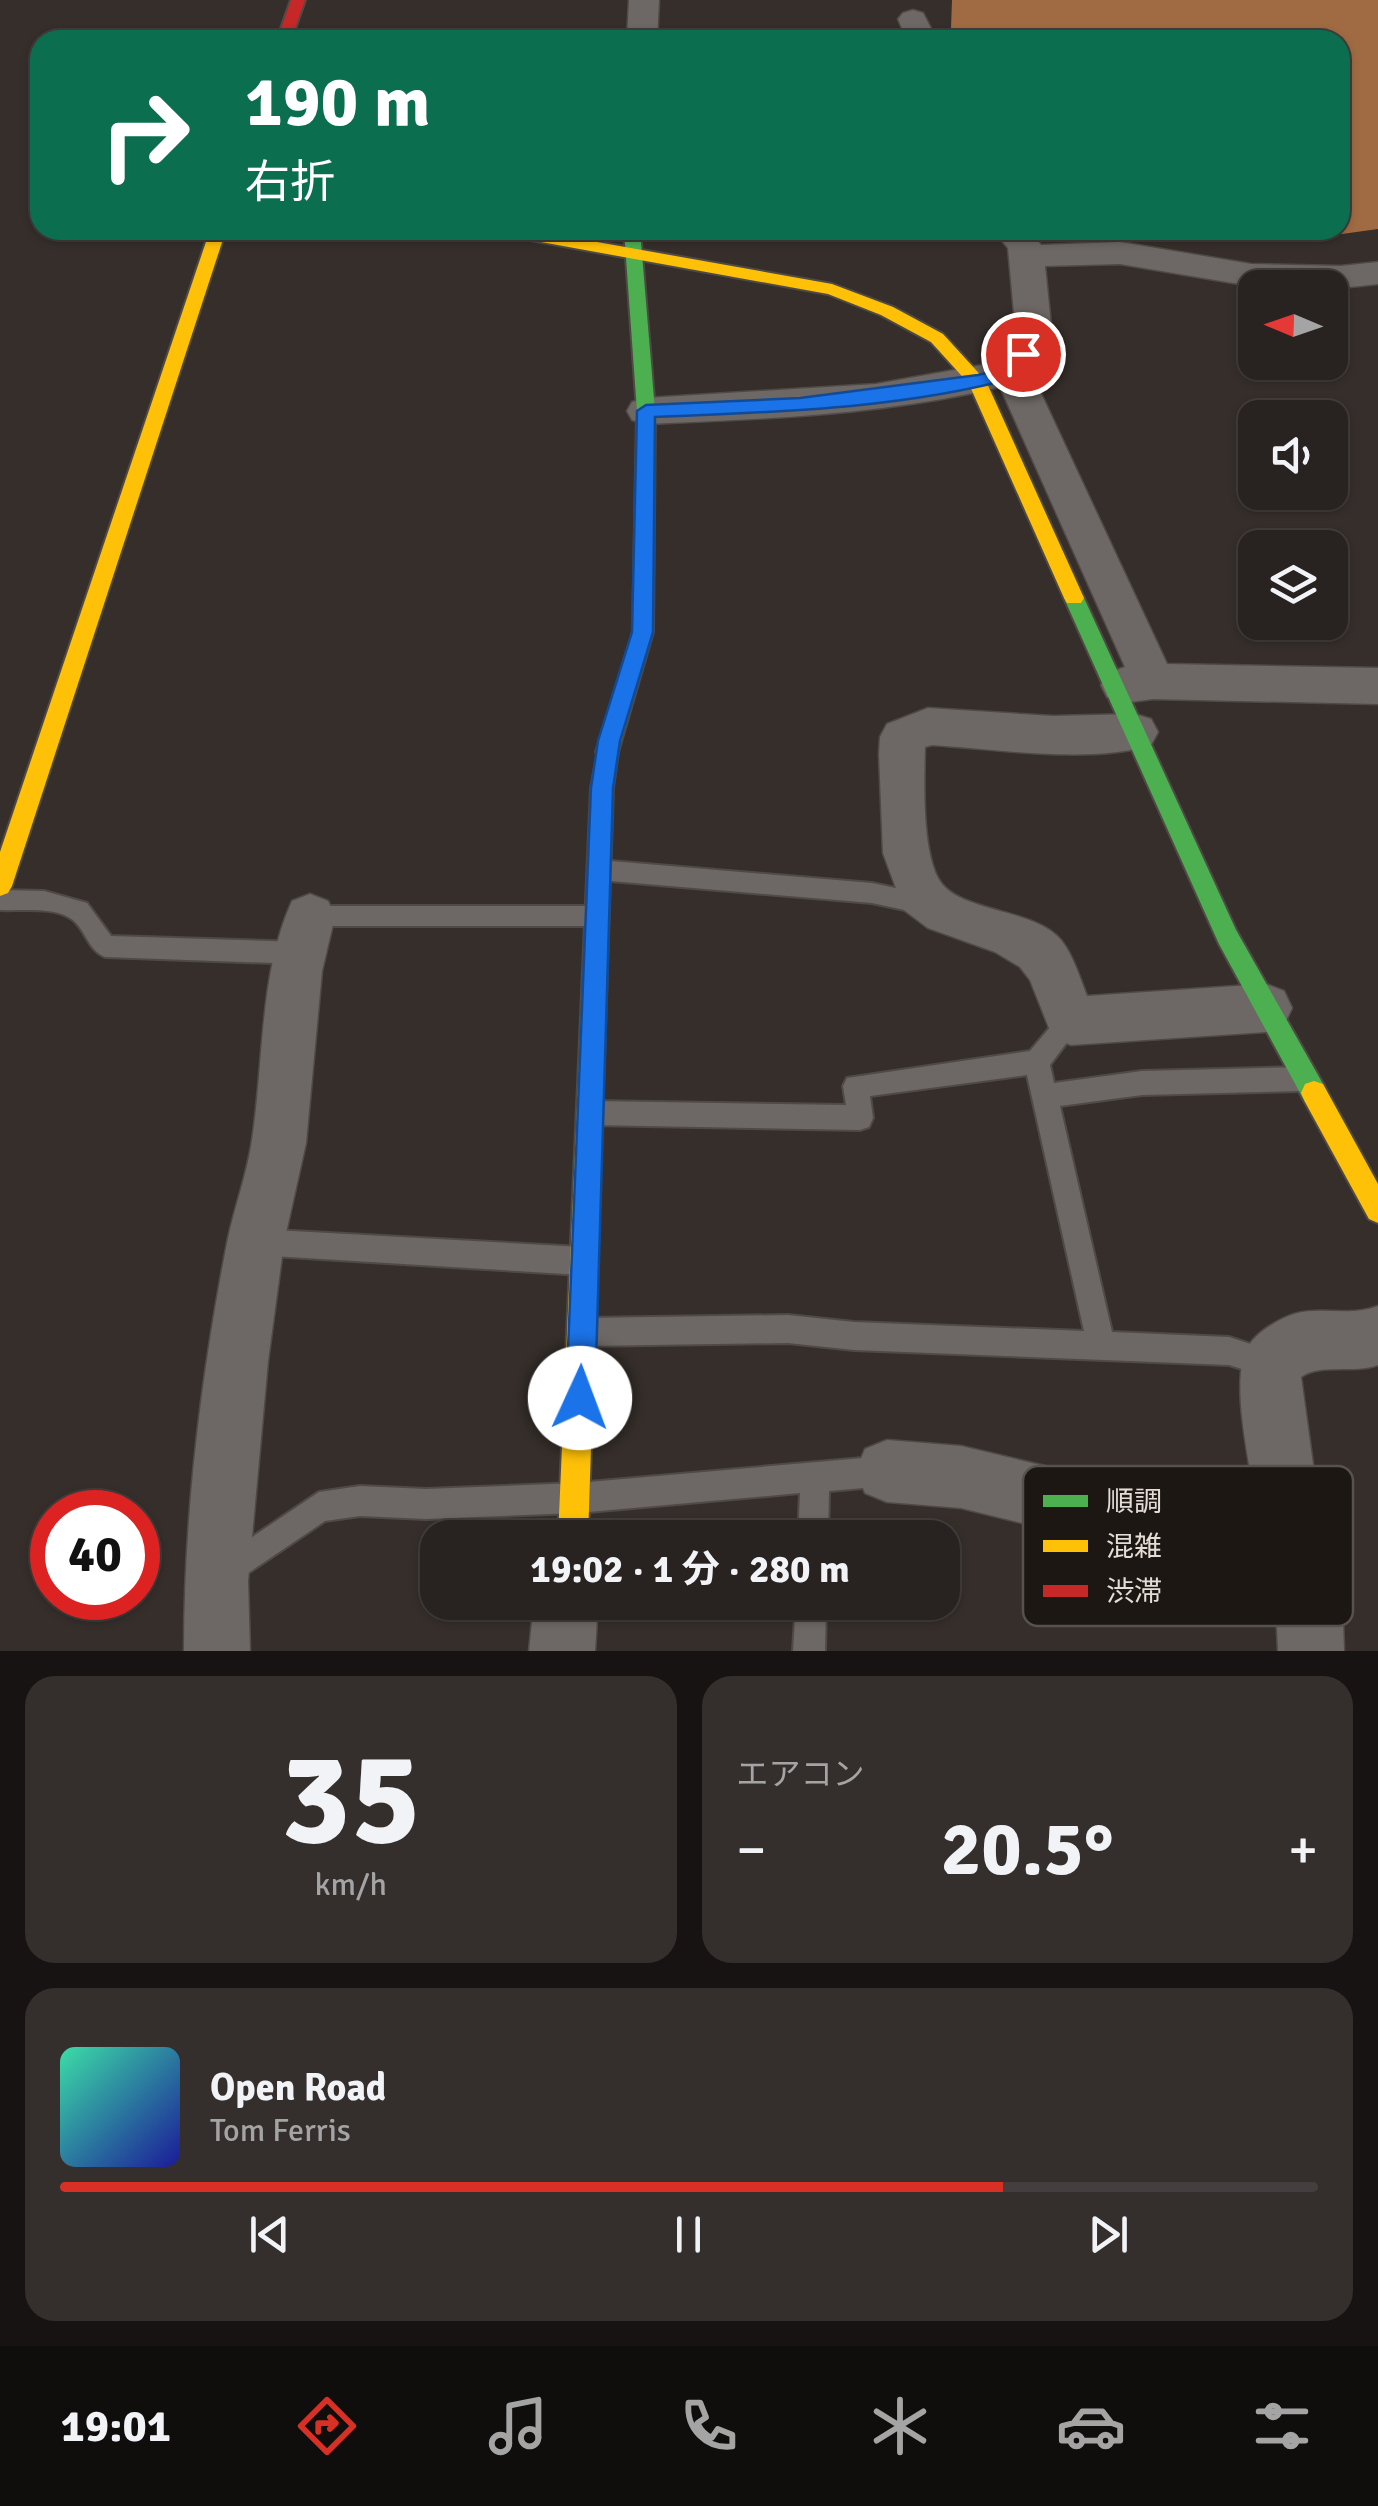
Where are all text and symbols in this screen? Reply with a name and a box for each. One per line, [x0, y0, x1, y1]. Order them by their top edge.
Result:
text: 190 m [245, 59, 430, 145]
icon: right [80, 70, 210, 200]
text: 右折 [245, 155, 335, 210]
north arrow [1238, 270, 1348, 380]
map controls [1238, 270, 1348, 640]
pin [981, 312, 1066, 397]
icon: arrive [996, 327, 1051, 382]
button: sound [1238, 400, 1348, 510]
button: layers [1238, 530, 1348, 640]
position arrow [528, 1346, 632, 1450]
legend [1023, 1466, 1353, 1626]
text: 順調 [1106, 1485, 1162, 1519]
speed limit sign: 40 [30, 1490, 160, 1620]
text: 混雑 [1106, 1530, 1162, 1564]
text: 19:02 · 1 分 · 280 m [530, 1546, 850, 1593]
text: 渋滞 [1106, 1575, 1162, 1609]
text: 35 [281, 1720, 421, 1880]
text: エアコン [737, 1755, 865, 1794]
text: 20.5° [941, 1803, 1114, 1896]
text: − [737, 1816, 766, 1884]
text: + [1288, 1816, 1318, 1884]
text: km/h [315, 1865, 387, 1904]
text: Open Road [210, 2064, 386, 2111]
text: Tom Ferris [210, 2111, 351, 2150]
icon: previous [242, 2207, 297, 2262]
icon: pause [661, 2207, 716, 2262]
icon: next [1081, 2207, 1136, 2262]
icon: directions [292, 2391, 362, 2461]
icon: music [483, 2391, 553, 2461]
icon: phone [674, 2391, 744, 2461]
icon: climate [865, 2391, 935, 2461]
icon: car [1056, 2391, 1126, 2461]
icon: filters [1247, 2391, 1317, 2461]
text: 19:01 [61, 2399, 171, 2454]

